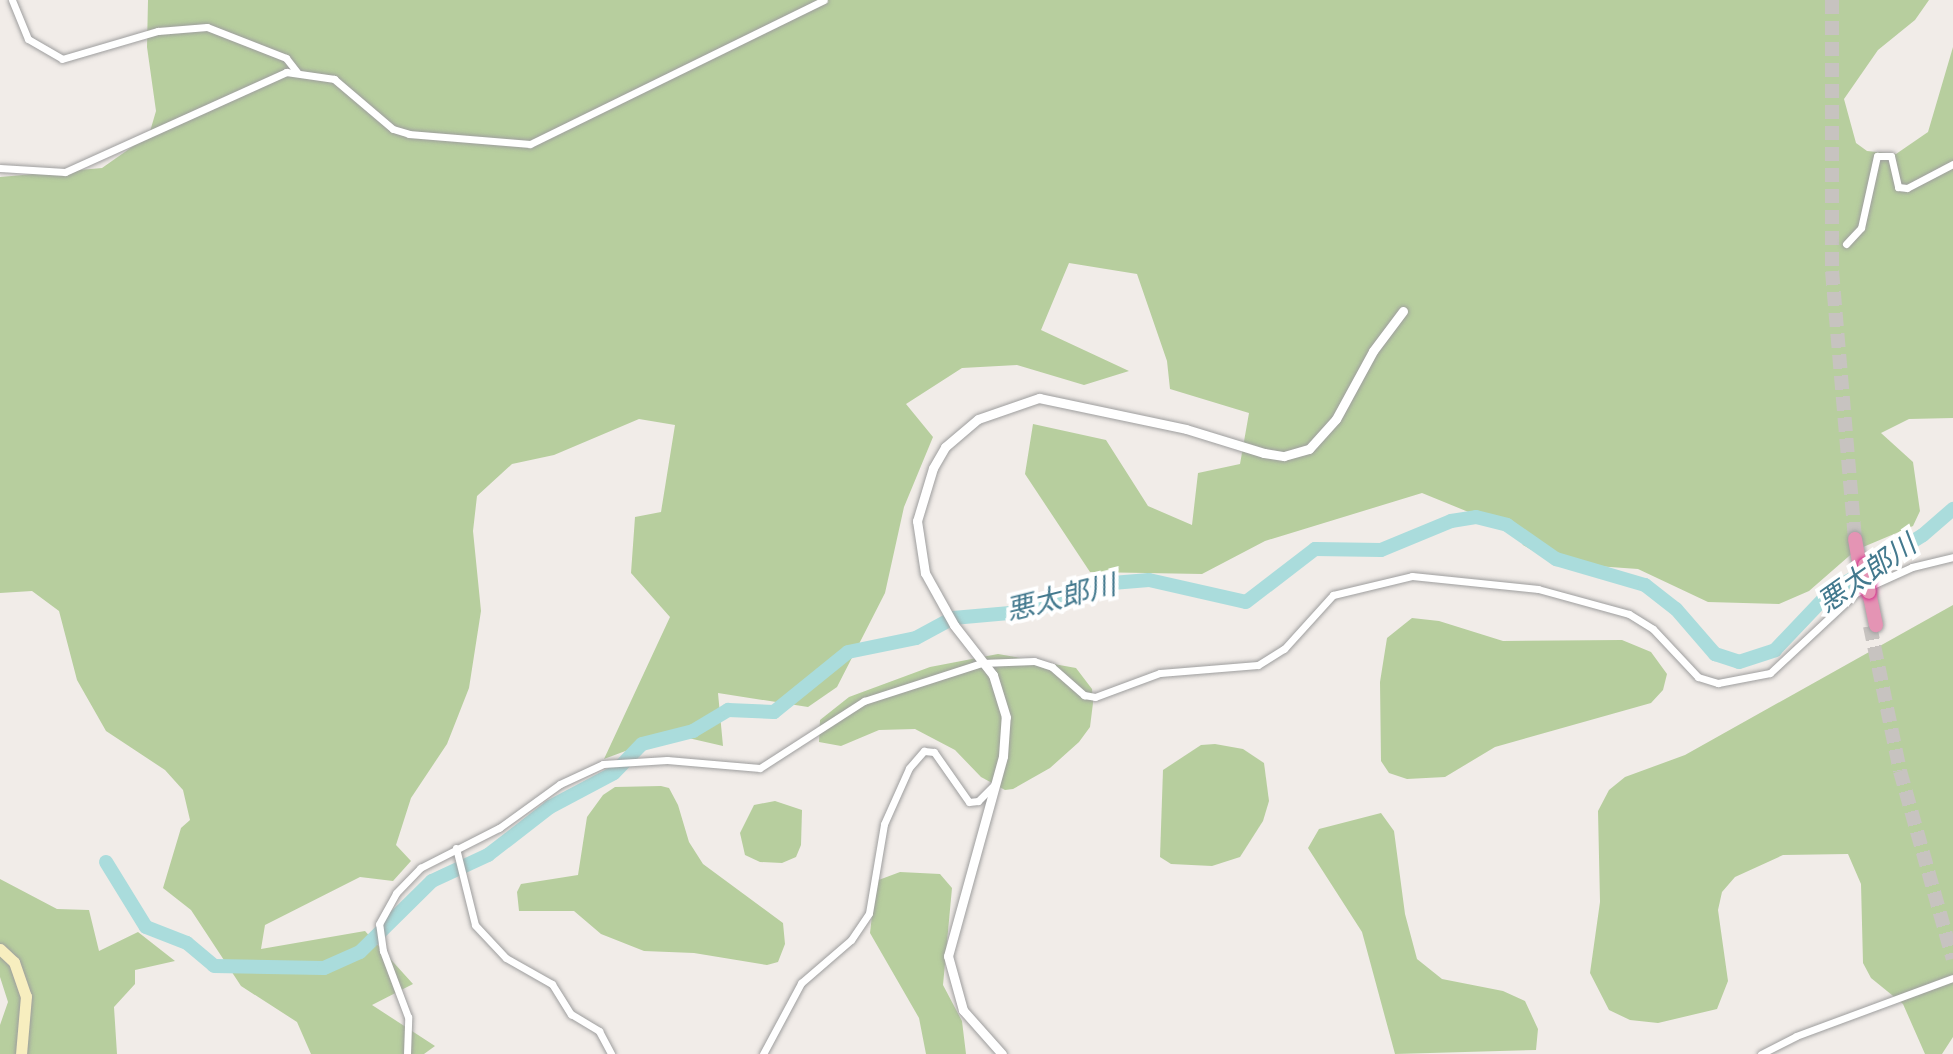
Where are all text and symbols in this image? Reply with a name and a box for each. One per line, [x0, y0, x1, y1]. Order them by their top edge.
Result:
water label: 悪太郎川 [1811, 528, 1923, 620]
water label: 悪太郎川 [1003, 568, 1119, 628]

